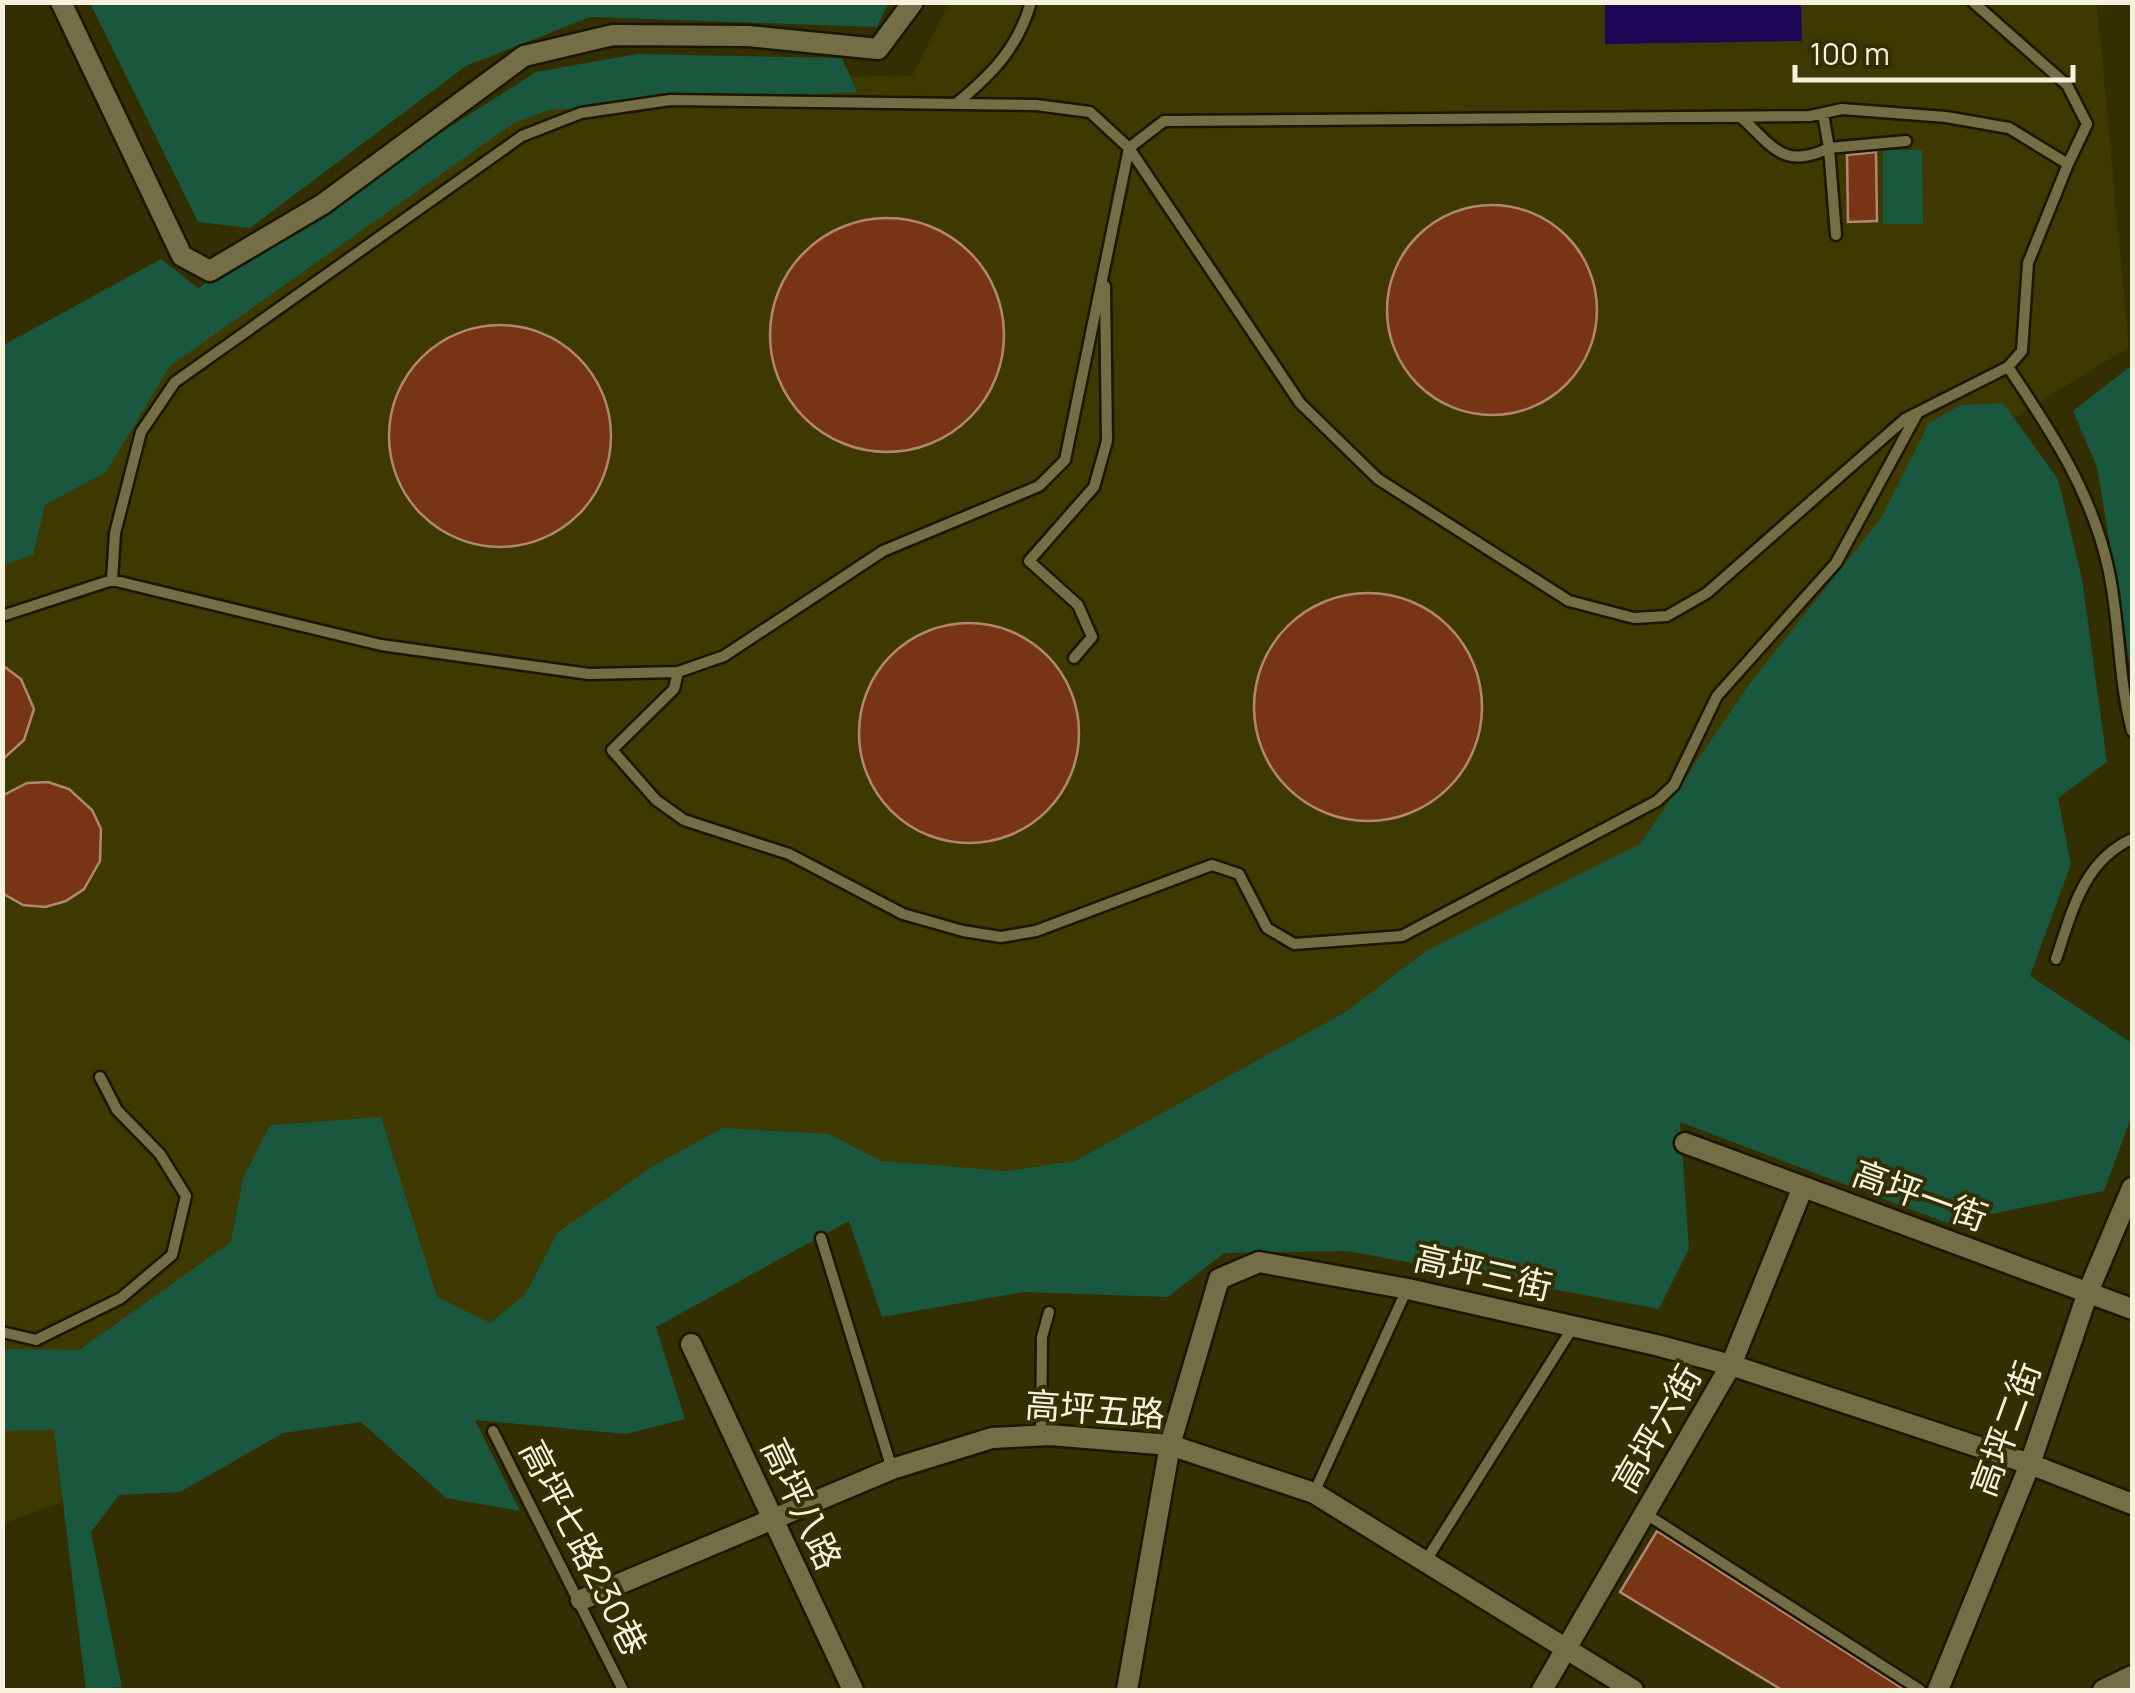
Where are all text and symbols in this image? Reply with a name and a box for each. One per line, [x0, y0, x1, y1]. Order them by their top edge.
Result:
scale bar [1795, 20, 2072, 82]
text: 100 m [1810, 33, 1890, 74]
street label: 高坪一街 [1846, 1149, 1994, 1242]
street label: 高坪三街 [1410, 1233, 1557, 1311]
street label: 高坪二街 [1959, 1355, 2052, 1503]
street label: 高坪六街 [1600, 1356, 1712, 1501]
street label: 高坪五路 [1024, 1380, 1167, 1438]
street label: 高坪八路 [751, 1430, 853, 1577]
street label: 高坪七路230巷 [509, 1432, 659, 1663]

